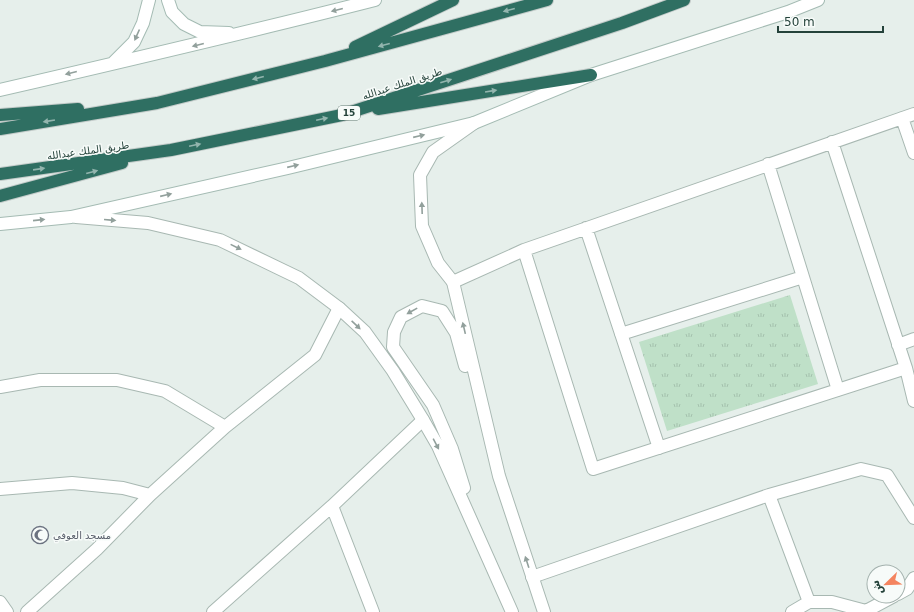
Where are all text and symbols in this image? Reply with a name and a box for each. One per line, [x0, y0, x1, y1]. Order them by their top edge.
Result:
one-way arrow [331, 7, 344, 13]
one-way arrow [503, 8, 516, 14]
scale bar [778, 8, 883, 34]
text: 50 m [784, 15, 815, 29]
one-way arrow [134, 30, 140, 41]
one-way arrow [191, 42, 204, 48]
one-way arrow [378, 42, 390, 48]
street label: طريق الملك عبدالله [361, 65, 443, 102]
one-way arrow [65, 71, 77, 77]
one-way arrow [252, 75, 264, 81]
one-way arrow [441, 78, 453, 84]
one-way arrow [485, 88, 497, 94]
road number: 15 [338, 106, 360, 120]
one-way arrow [316, 116, 328, 122]
one-way arrow [43, 118, 55, 124]
one-way arrow [413, 133, 426, 139]
street label: طريق الملك عبدالله [46, 139, 130, 162]
one-way arrow [189, 142, 201, 148]
one-way arrow [287, 163, 299, 169]
one-way arrow [33, 166, 45, 172]
one-way arrow [86, 169, 98, 175]
one-way arrow [160, 192, 172, 198]
one-way arrow [418, 202, 425, 214]
one-way arrow [33, 217, 45, 223]
one-way arrow [104, 217, 116, 223]
one-way arrow [230, 244, 242, 250]
one-way arrow [406, 308, 418, 314]
one-way arrow [351, 320, 362, 329]
one-way arrow [461, 322, 467, 334]
one-way arrow [433, 438, 440, 450]
mosque icon: مسجد العوفي [30, 525, 50, 545]
place label: مسجد العوفي [53, 530, 111, 542]
one-way arrow [524, 555, 530, 567]
north arrow [866, 564, 906, 604]
text: ش [868, 578, 886, 597]

